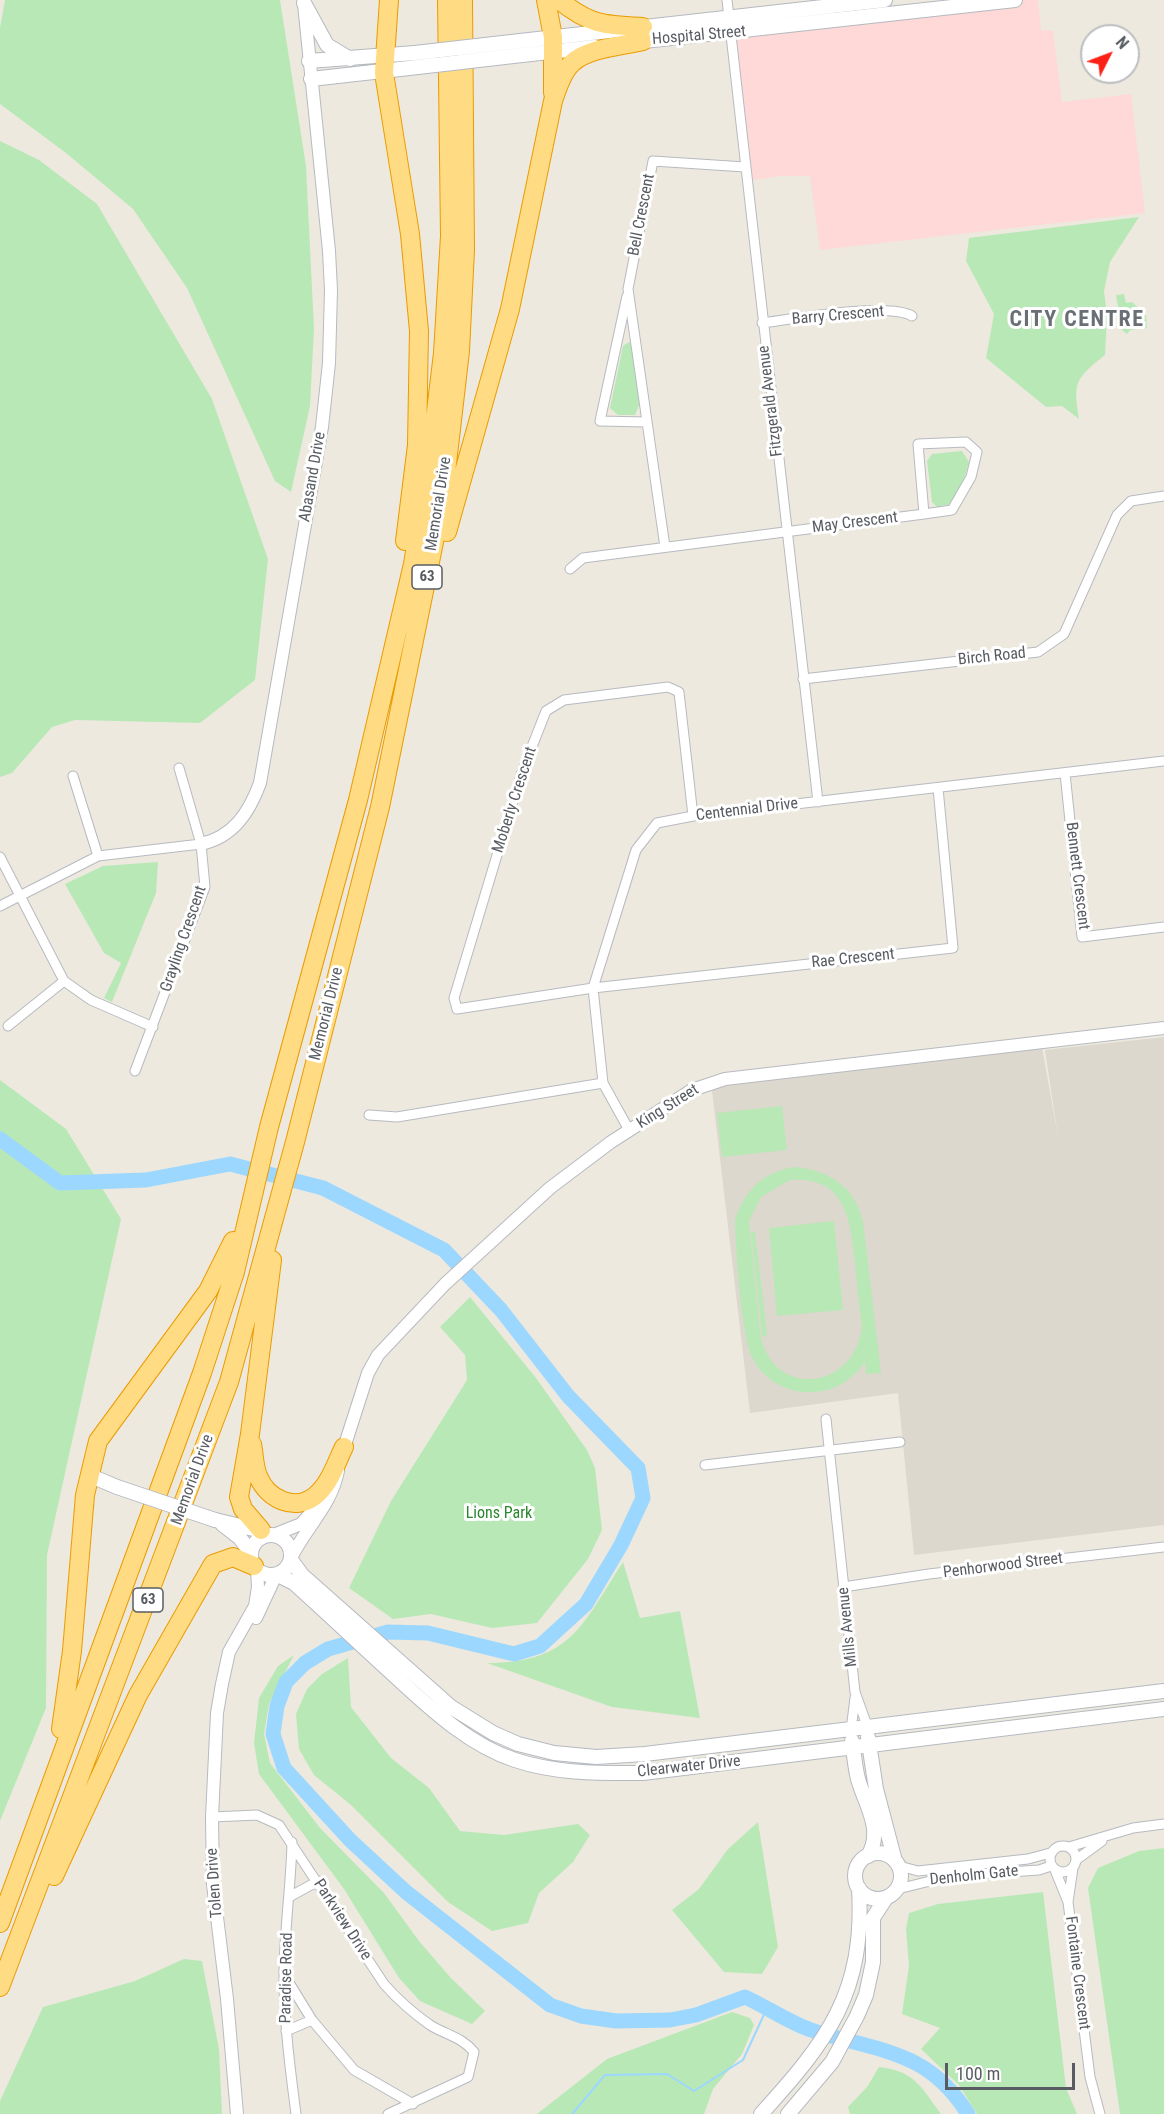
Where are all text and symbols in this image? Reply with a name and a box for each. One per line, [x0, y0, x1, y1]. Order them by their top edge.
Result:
street label: Hospital Street [651, 22, 747, 50]
north arrow [1080, 24, 1140, 84]
text: N [1112, 33, 1133, 53]
street label: Bell Crescent [625, 172, 659, 258]
street label: Barry Crescent [791, 302, 885, 330]
district label: CITY CENTRE [1009, 307, 1145, 333]
street label: Fitzgerald Avenue [755, 344, 787, 458]
street label: Abasand Drive [296, 431, 330, 523]
street label: Memorial Drive [422, 456, 456, 552]
street label: May Crescent [811, 508, 899, 538]
road number: 63 [412, 565, 442, 589]
street label: Birch Road [957, 644, 1027, 670]
street label: Moberly Crescent [489, 745, 541, 855]
street label: Centennial Drive [695, 794, 799, 826]
street label: Bennett Crescent [1061, 821, 1093, 931]
street label: Grayling Crescent [157, 883, 211, 995]
street label: Rae Crescent [811, 945, 895, 973]
street label: Memorial Drive [306, 966, 348, 1062]
street label: King Street [634, 1081, 702, 1133]
street label: Memorial Drive [168, 1432, 218, 1528]
park label: Lions Park [466, 1504, 532, 1524]
street label: Penhorwood Street [942, 1549, 1064, 1583]
street label: Mills Avenue [834, 1586, 862, 1668]
road number: 63 [133, 1588, 163, 1612]
street label: Clearwater Drive [636, 1752, 742, 1782]
street label: Tolen Drive [203, 1847, 227, 1919]
street label: Denholm Gate [929, 1862, 1019, 1890]
street label: Parkview Drive [309, 1876, 375, 1964]
street label: Fontaine Crescent [1061, 1915, 1093, 2031]
street label: Paradise Road [277, 1932, 297, 2024]
scale bar [948, 2051, 1078, 2089]
text: 100 m [956, 2063, 1000, 2084]

